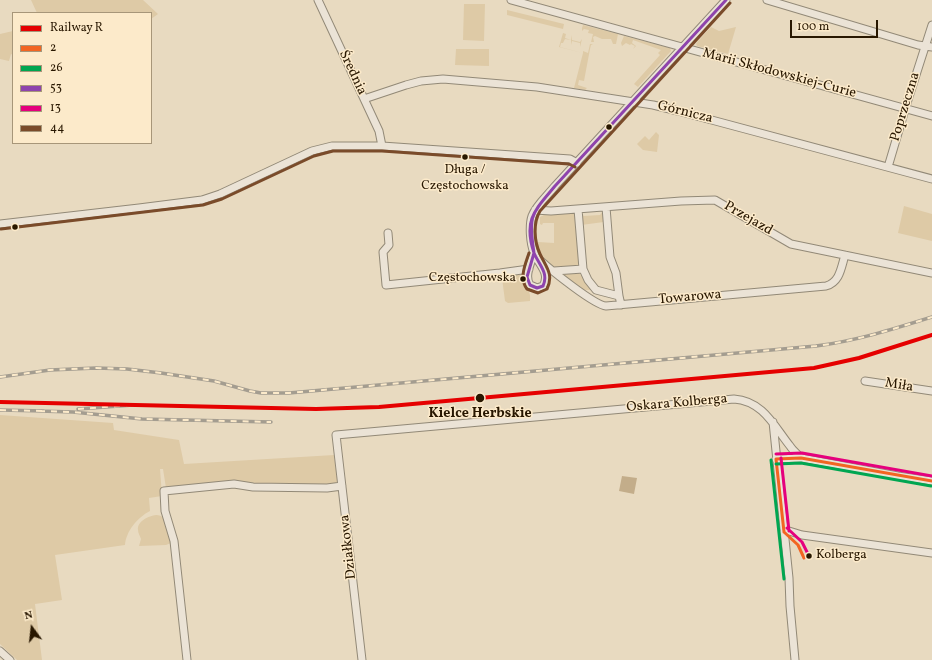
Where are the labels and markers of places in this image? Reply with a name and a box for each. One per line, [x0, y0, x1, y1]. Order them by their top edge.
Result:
unlabelled marker [604, 122, 614, 132]
marker: Długa / Częstochowska [460, 152, 470, 162]
place label: Długa / Częstochowska [421, 163, 509, 194]
unlabelled marker [10, 222, 20, 232]
place label: Częstochowska [429, 271, 516, 287]
marker: Częstochowska [518, 274, 528, 284]
marker: Kielce Herbskie [474, 392, 486, 404]
place label: Kielce Herbskie [428, 406, 532, 422]
place label: Kolberga [816, 548, 867, 564]
marker: Kolberga [804, 551, 814, 561]

